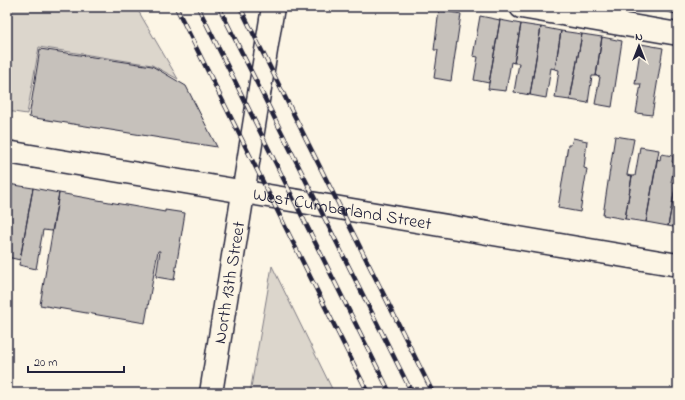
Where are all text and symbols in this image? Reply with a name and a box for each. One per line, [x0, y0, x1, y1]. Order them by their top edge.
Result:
north arrow [619, 26, 659, 66]
text: N [635, 29, 643, 45]
street label: West Cumberland Street [251, 183, 433, 238]
street label: North 13th Street [208, 219, 253, 346]
scale bar [28, 348, 124, 374]
text: 20 m [34, 354, 57, 372]

